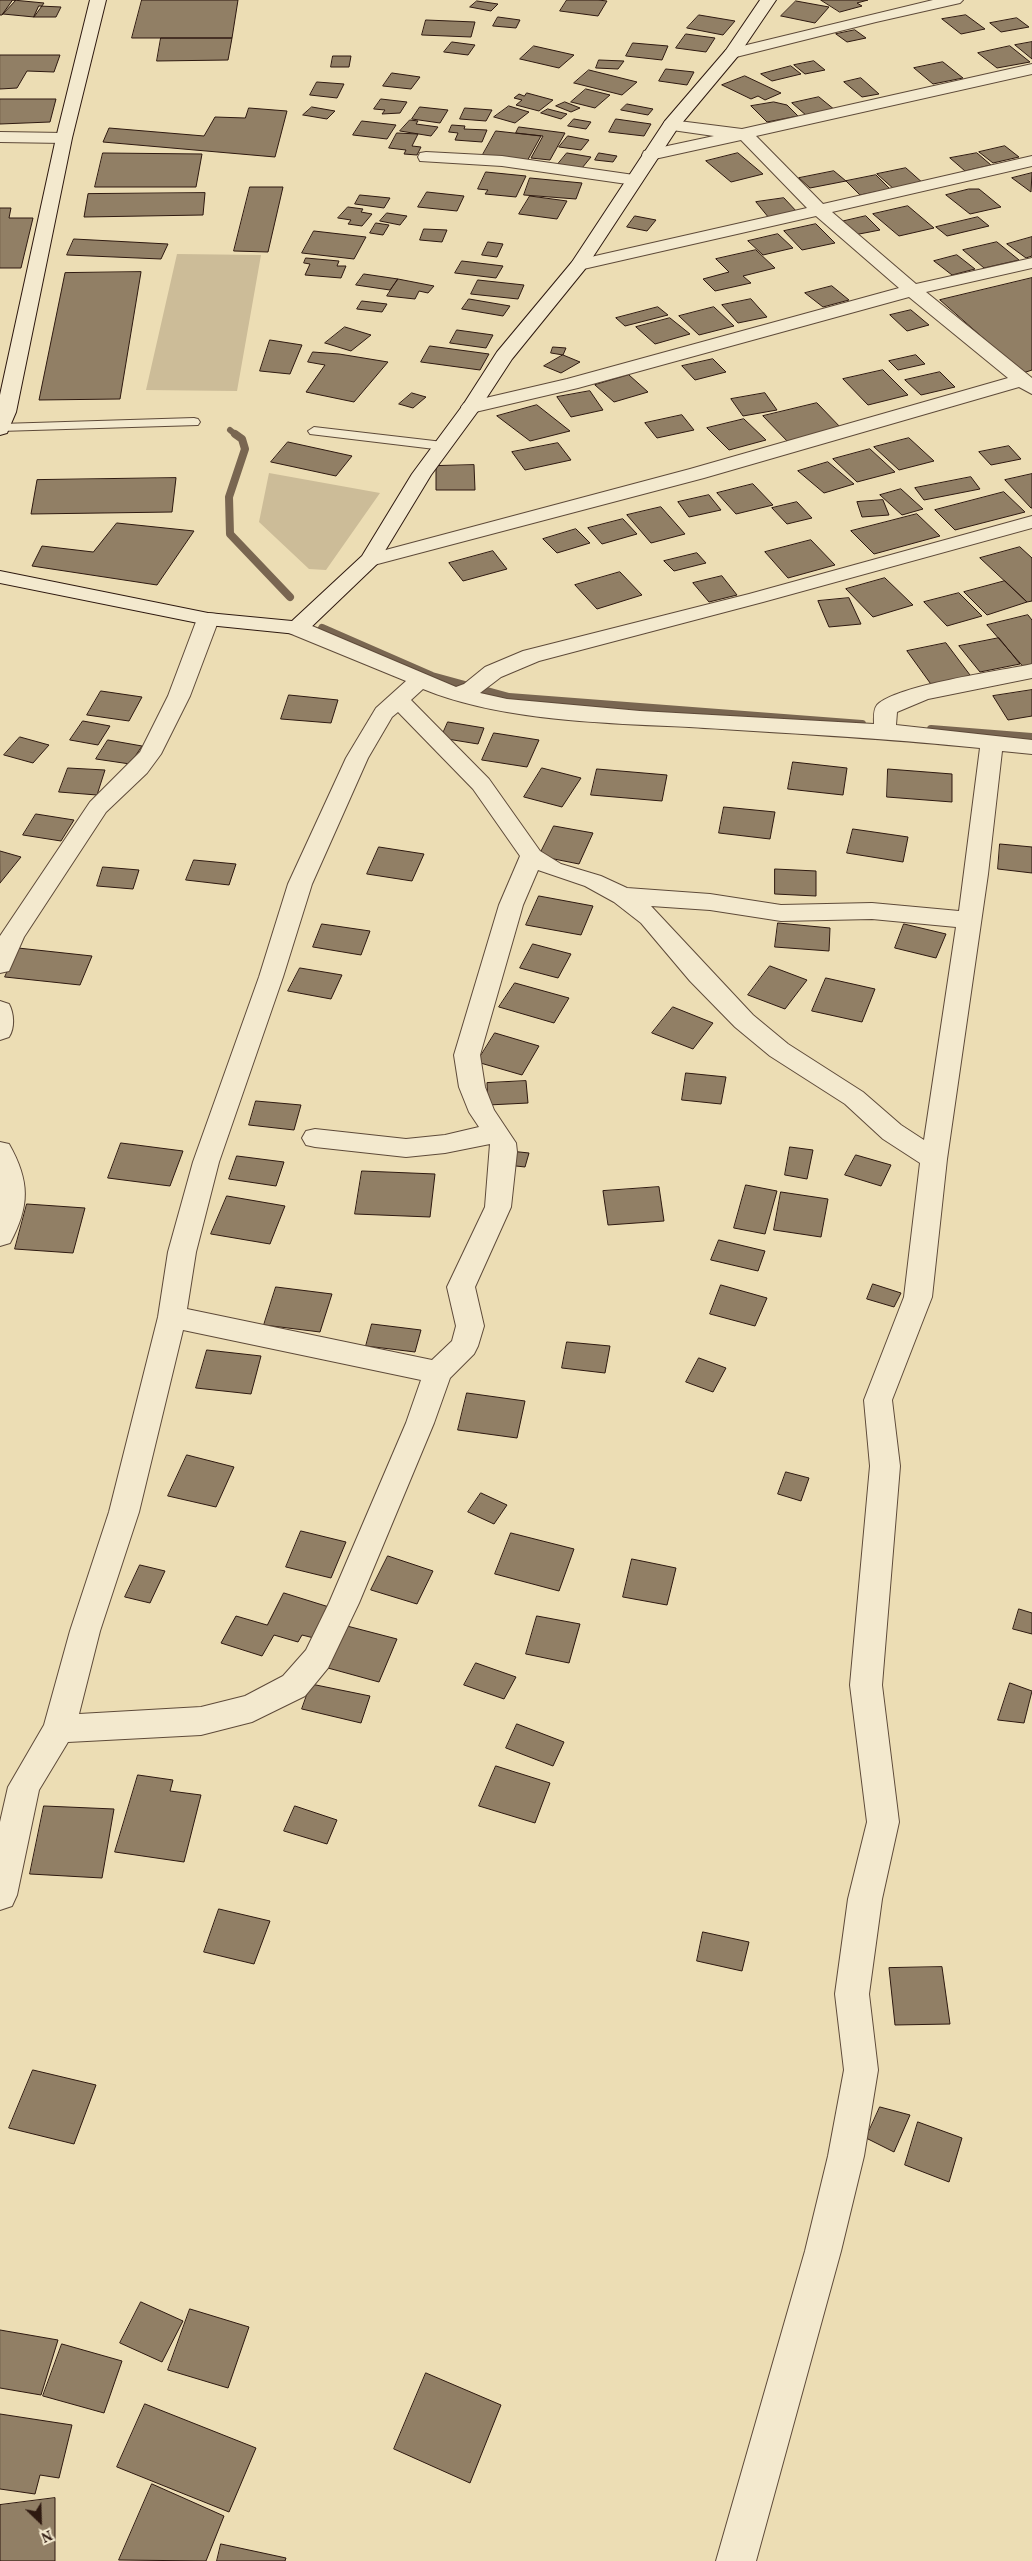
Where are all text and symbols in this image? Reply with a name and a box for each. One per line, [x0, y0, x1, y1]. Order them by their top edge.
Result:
north arrow [15, 2496, 65, 2546]
text: N [38, 2524, 55, 2546]

